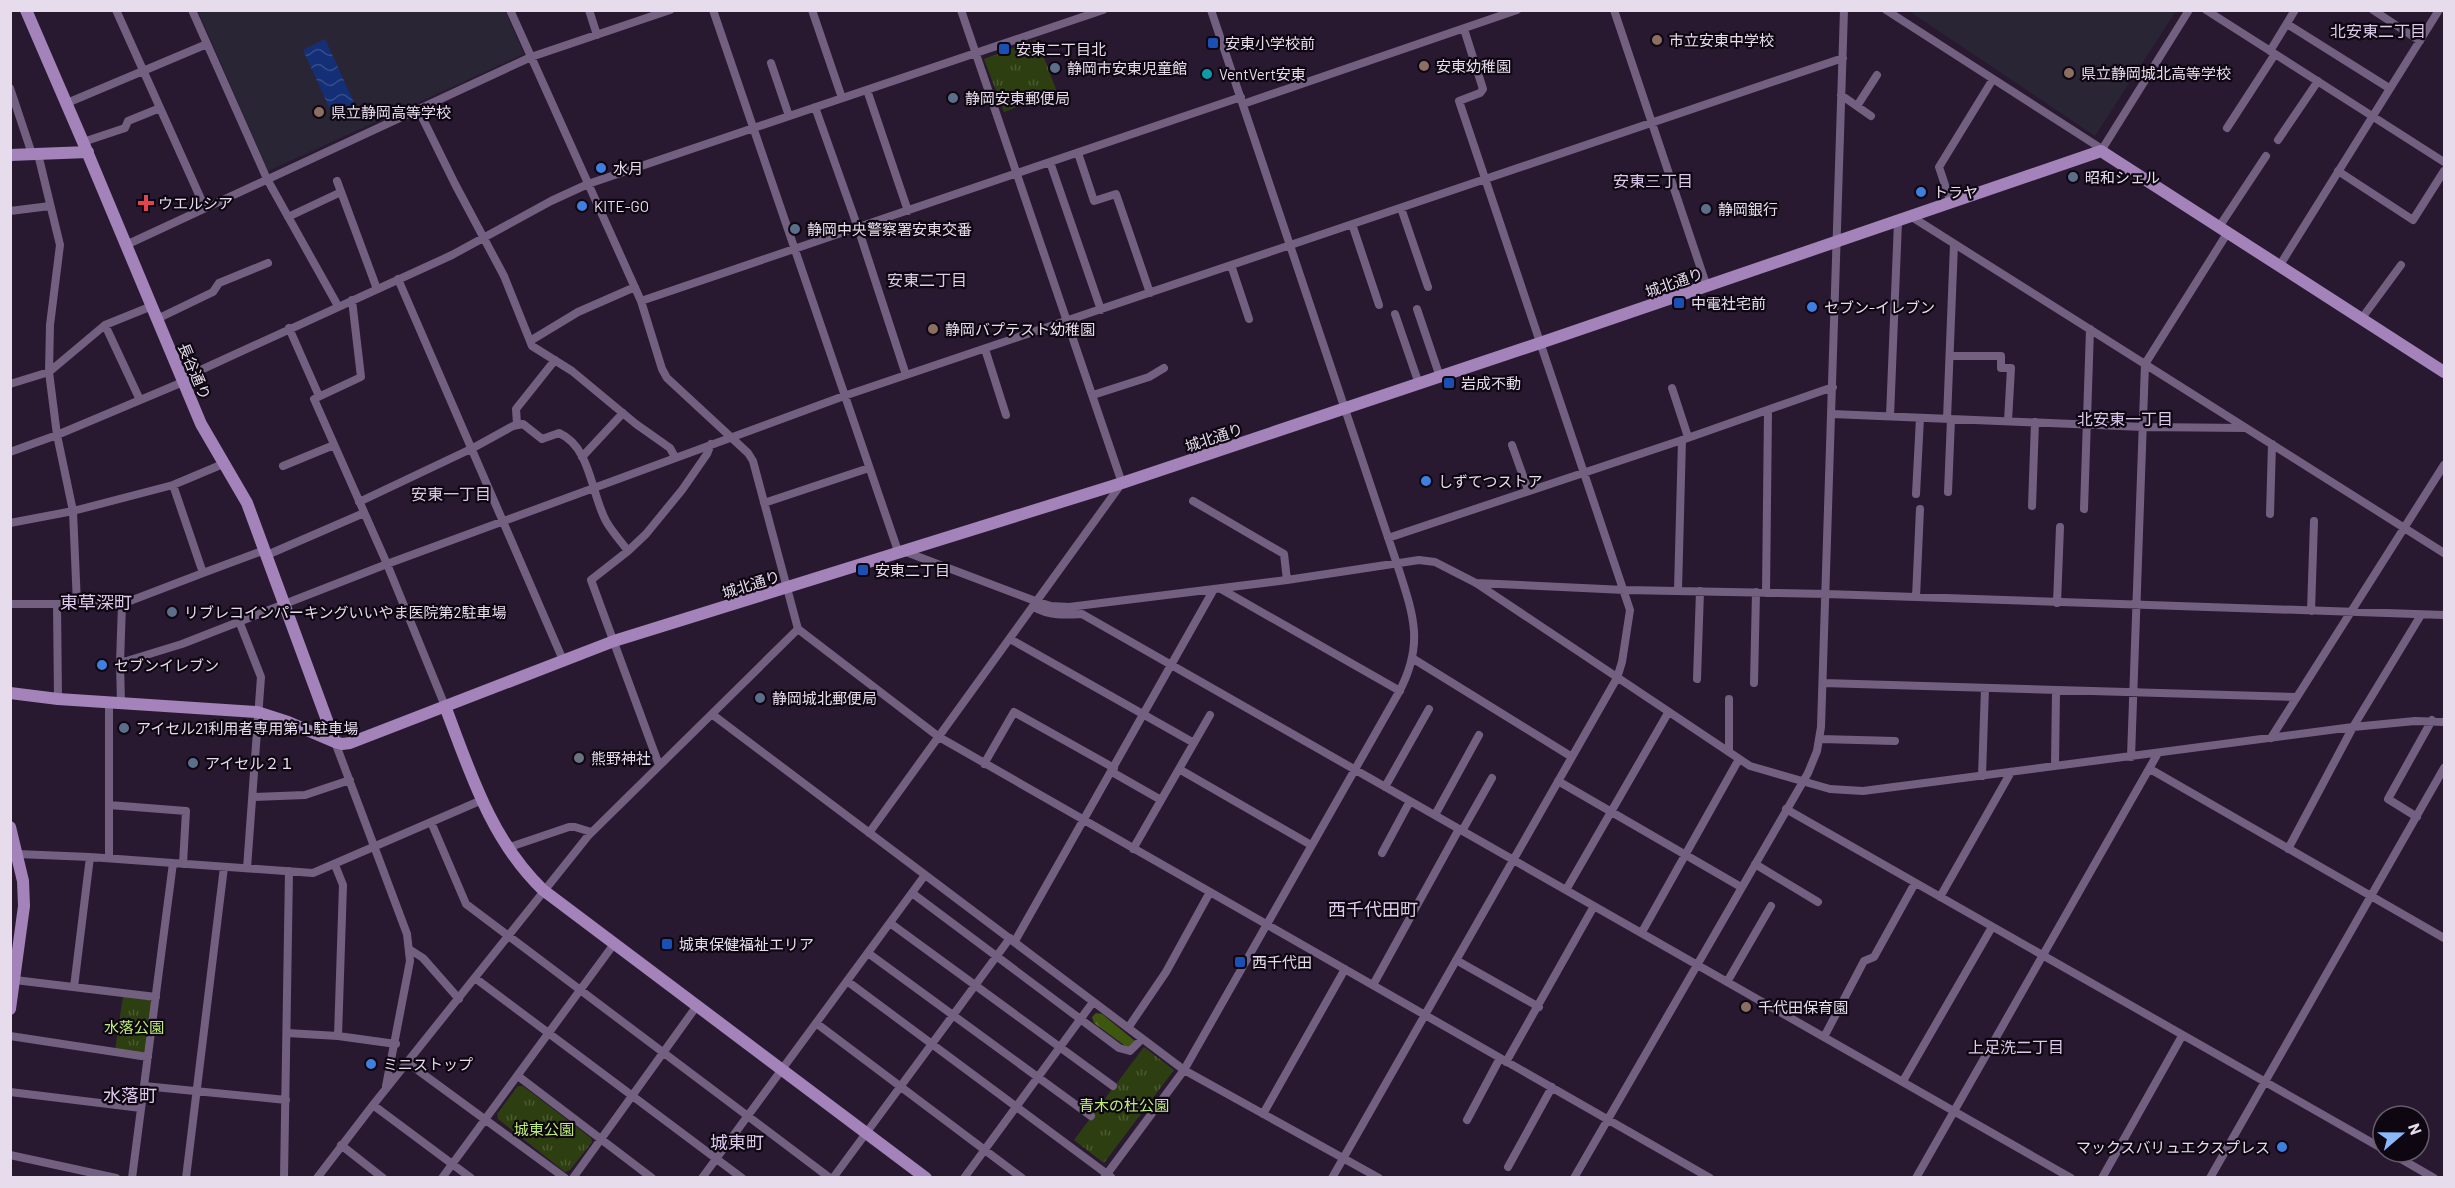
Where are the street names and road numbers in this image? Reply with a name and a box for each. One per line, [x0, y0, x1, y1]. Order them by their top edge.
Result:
street label: 城北通り [1643, 264, 1705, 300]
street label: 長谷通り [175, 340, 215, 402]
street label: 城北通り [1183, 419, 1245, 455]
street label: 城北通り [720, 567, 782, 601]

